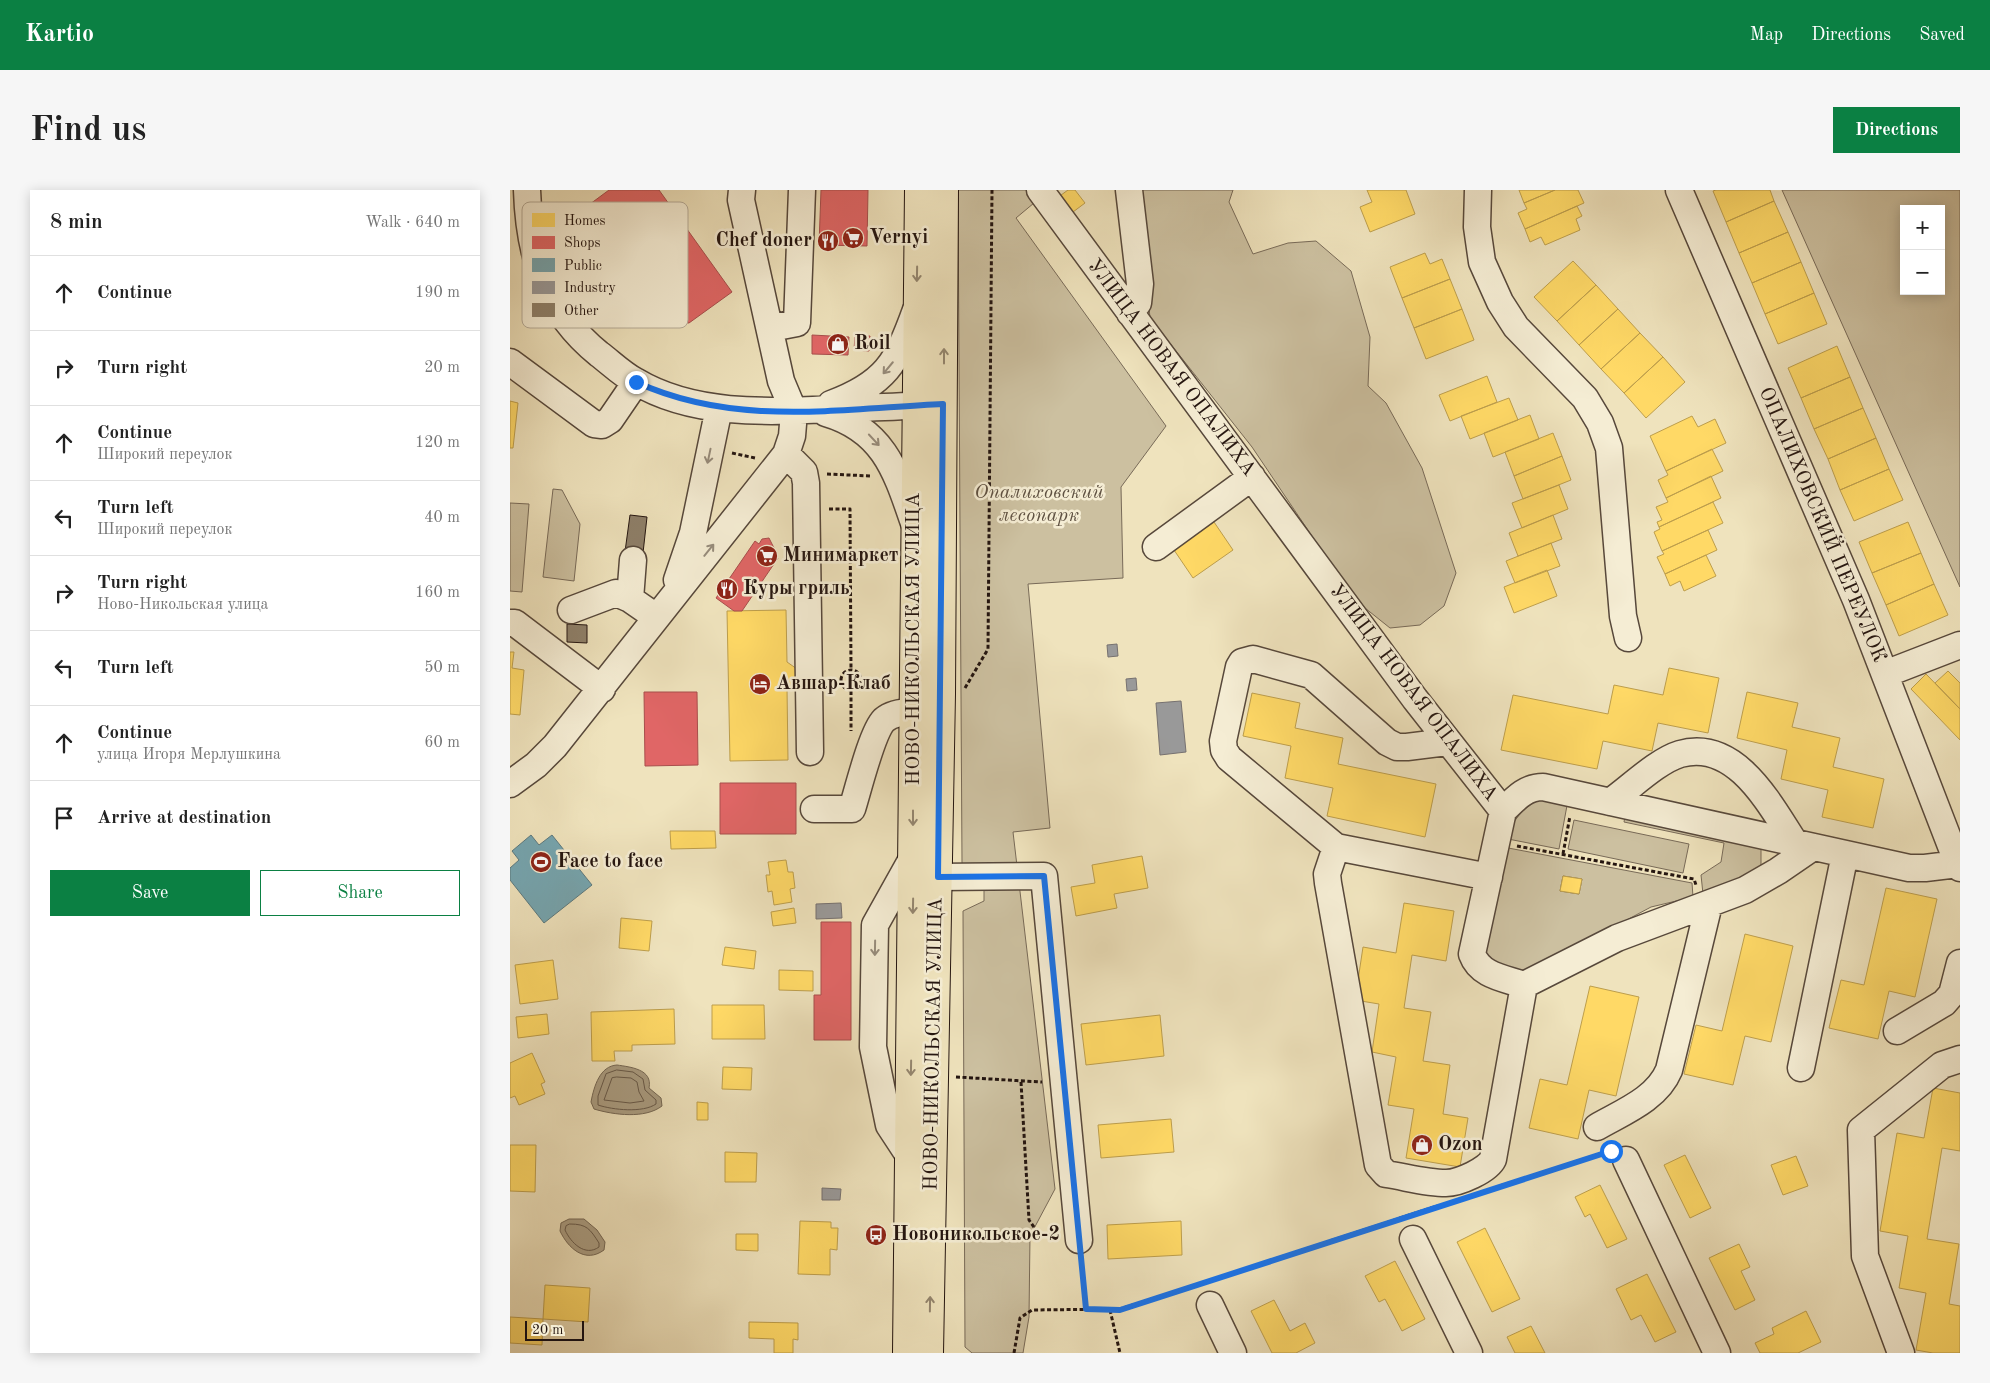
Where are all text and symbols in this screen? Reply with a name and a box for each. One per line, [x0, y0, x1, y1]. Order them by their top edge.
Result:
text: Kartio [25, 23, 94, 47]
text: Map [1750, 26, 1783, 44]
text: Directions [1811, 26, 1891, 44]
text: Saved [1919, 26, 1965, 44]
button: Directions [1833, 107, 1960, 153]
text: Find us [30, 113, 146, 148]
legend [522, 202, 688, 328]
map controls [1900, 205, 1945, 295]
button: + [1900, 205, 1945, 250]
text: 8 min [50, 212, 103, 233]
text: Homes [564, 214, 606, 228]
text: Walk · 640 m [365, 215, 460, 231]
supermarket icon: Vernyi [841, 226, 865, 250]
place label: Vernyi [869, 228, 928, 248]
restaurant icon: Chef doner [816, 229, 840, 253]
place label: Chef doner [715, 231, 812, 251]
text: Shops [564, 236, 601, 250]
button: − [1900, 250, 1945, 295]
street label: УЛИЦА НОВАЯ ОПАЛИХА [1083, 256, 1259, 480]
text: Public [564, 259, 602, 273]
one-way arrow [912, 265, 922, 281]
icon: ahead [50, 279, 78, 307]
text: Industry [564, 281, 617, 295]
text: Continue [97, 284, 172, 303]
text: 190 m [415, 285, 460, 301]
text: Other [564, 304, 599, 318]
shop icon: Roil [826, 332, 850, 356]
place label: Roil [854, 334, 891, 354]
one-way arrow [939, 348, 949, 364]
icon: right [50, 354, 78, 382]
text: Turn right [97, 359, 187, 378]
text: 20 m [424, 360, 460, 376]
one-way arrow [883, 361, 894, 374]
route end [625, 371, 648, 394]
street label: ОПАЛИХОВСКИЙ ПЕРЕУЛОК [1755, 383, 1892, 666]
text: Continue [97, 424, 172, 443]
icon: ahead [50, 429, 78, 457]
one-way arrow [868, 433, 880, 446]
text: 120 m [415, 435, 460, 451]
text: Широкий переулок [97, 447, 233, 463]
one-way arrow [703, 447, 713, 463]
park label: Опалиховский лесопарк [974, 483, 1104, 526]
street label: НОВО-НИКОЛЬСКАЯ УЛИЦА [904, 492, 924, 786]
text: Turn left [97, 499, 174, 518]
icon: left [50, 504, 78, 532]
text: 40 m [424, 510, 460, 526]
text: Широкий переулок [97, 522, 233, 538]
one-way arrow [704, 544, 715, 557]
supermarket icon: Минимаркет [755, 544, 779, 568]
place label: Минимаркет [783, 546, 899, 566]
text: Turn right [97, 574, 187, 593]
restaurant icon: Куры гриль [715, 577, 739, 601]
icon: right [50, 579, 78, 607]
place label: Куры гриль [743, 579, 850, 599]
street label: УЛИЦА НОВАЯ ОПАЛИХА [1325, 581, 1501, 805]
text: 160 m [415, 585, 460, 601]
text: Ново-Никольская улица [97, 597, 268, 613]
icon: left [50, 654, 78, 682]
text: Turn left [97, 659, 174, 678]
text: 50 m [424, 660, 460, 676]
hotel icon: Авшар-Клаб [748, 672, 772, 696]
place label: Авшар-Клаб [776, 674, 891, 694]
text: Continue [97, 724, 172, 743]
icon: ahead [50, 729, 78, 757]
text: 60 m [424, 735, 460, 751]
text: улица Игоря Мерлушкина [97, 747, 281, 763]
icon: arrive [50, 804, 78, 832]
text: Arrive at destination [97, 809, 271, 828]
one-way arrow [908, 810, 918, 826]
sports icon: Face to face [529, 850, 553, 874]
place label: Face to face [557, 852, 663, 872]
button: Save [50, 870, 250, 916]
button: Share [260, 870, 460, 916]
street label: НОВО-НИКОЛЬСКАЯ УЛИЦА [921, 897, 947, 1191]
one-way arrow [908, 898, 918, 914]
one-way arrow [870, 940, 879, 956]
one-way arrow [906, 1060, 916, 1076]
shop icon: Ozon [1410, 1133, 1434, 1157]
place label: Ozon [1438, 1135, 1483, 1155]
route start [1600, 1140, 1623, 1163]
bus stop icon: Новоникольское-2 [864, 1223, 888, 1247]
place label: Новоникольское-2 [892, 1225, 1060, 1245]
one-way arrow [925, 1297, 935, 1313]
scale bar [525, 1318, 584, 1341]
text: 20 m [532, 1323, 563, 1337]

